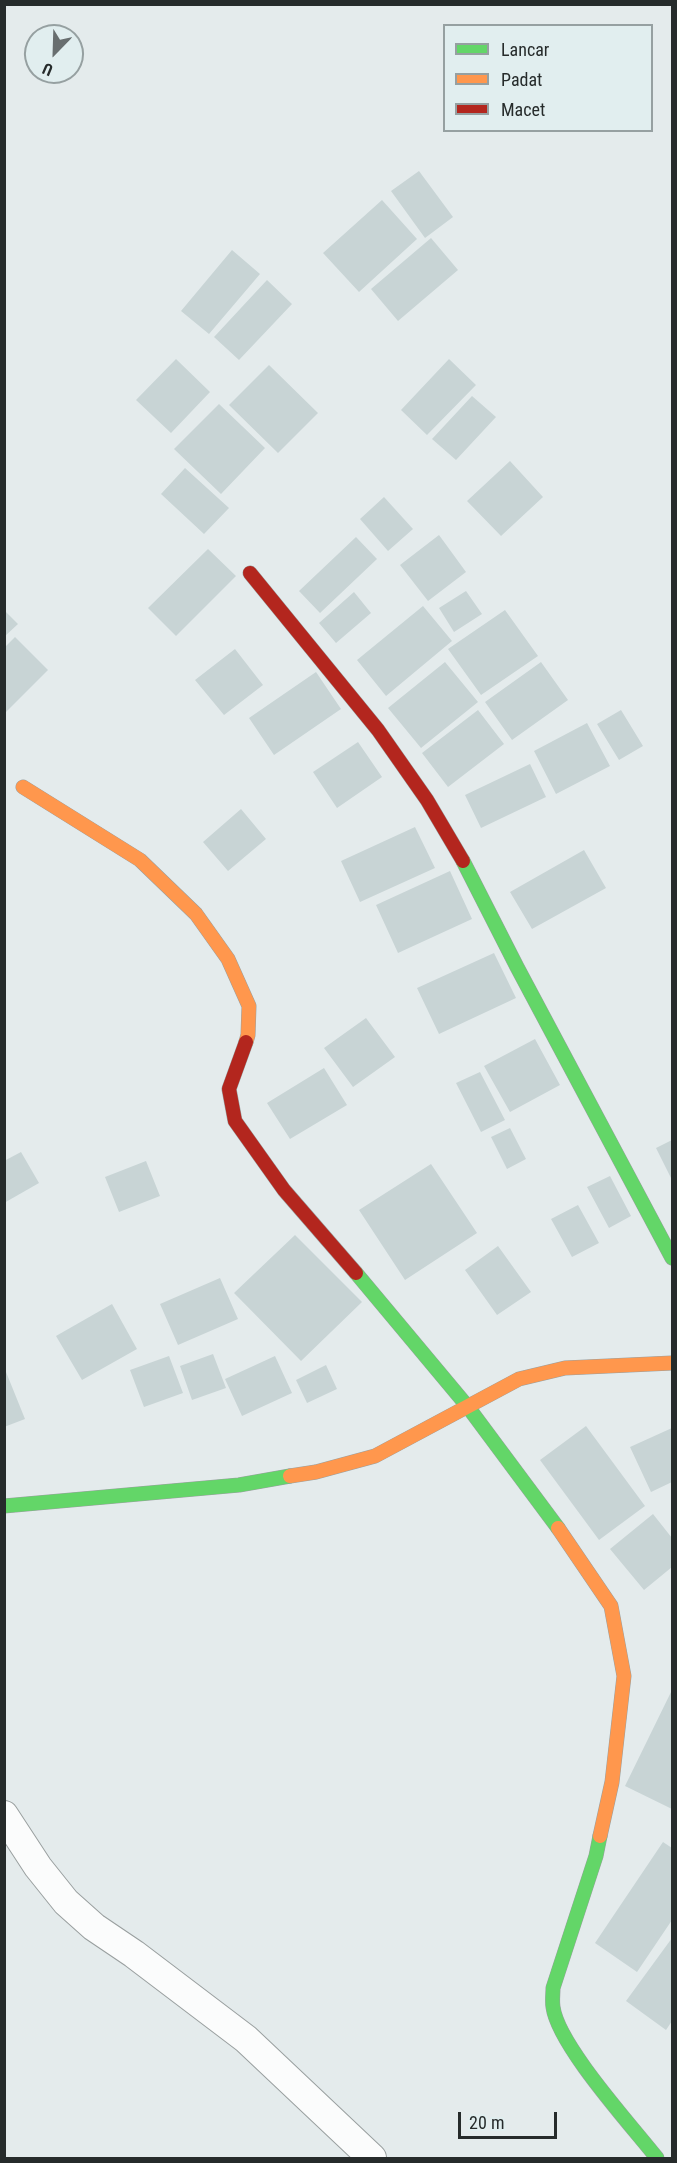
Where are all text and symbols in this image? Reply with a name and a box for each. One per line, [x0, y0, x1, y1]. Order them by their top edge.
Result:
north arrow [24, 24, 84, 84]
legend [443, 24, 653, 132]
text: Lancar [501, 39, 549, 60]
text: U [40, 59, 55, 80]
text: Padat [501, 69, 542, 90]
text: Macet [501, 99, 545, 120]
scale bar [461, 2100, 560, 2138]
text: 20 m [469, 2112, 504, 2133]

